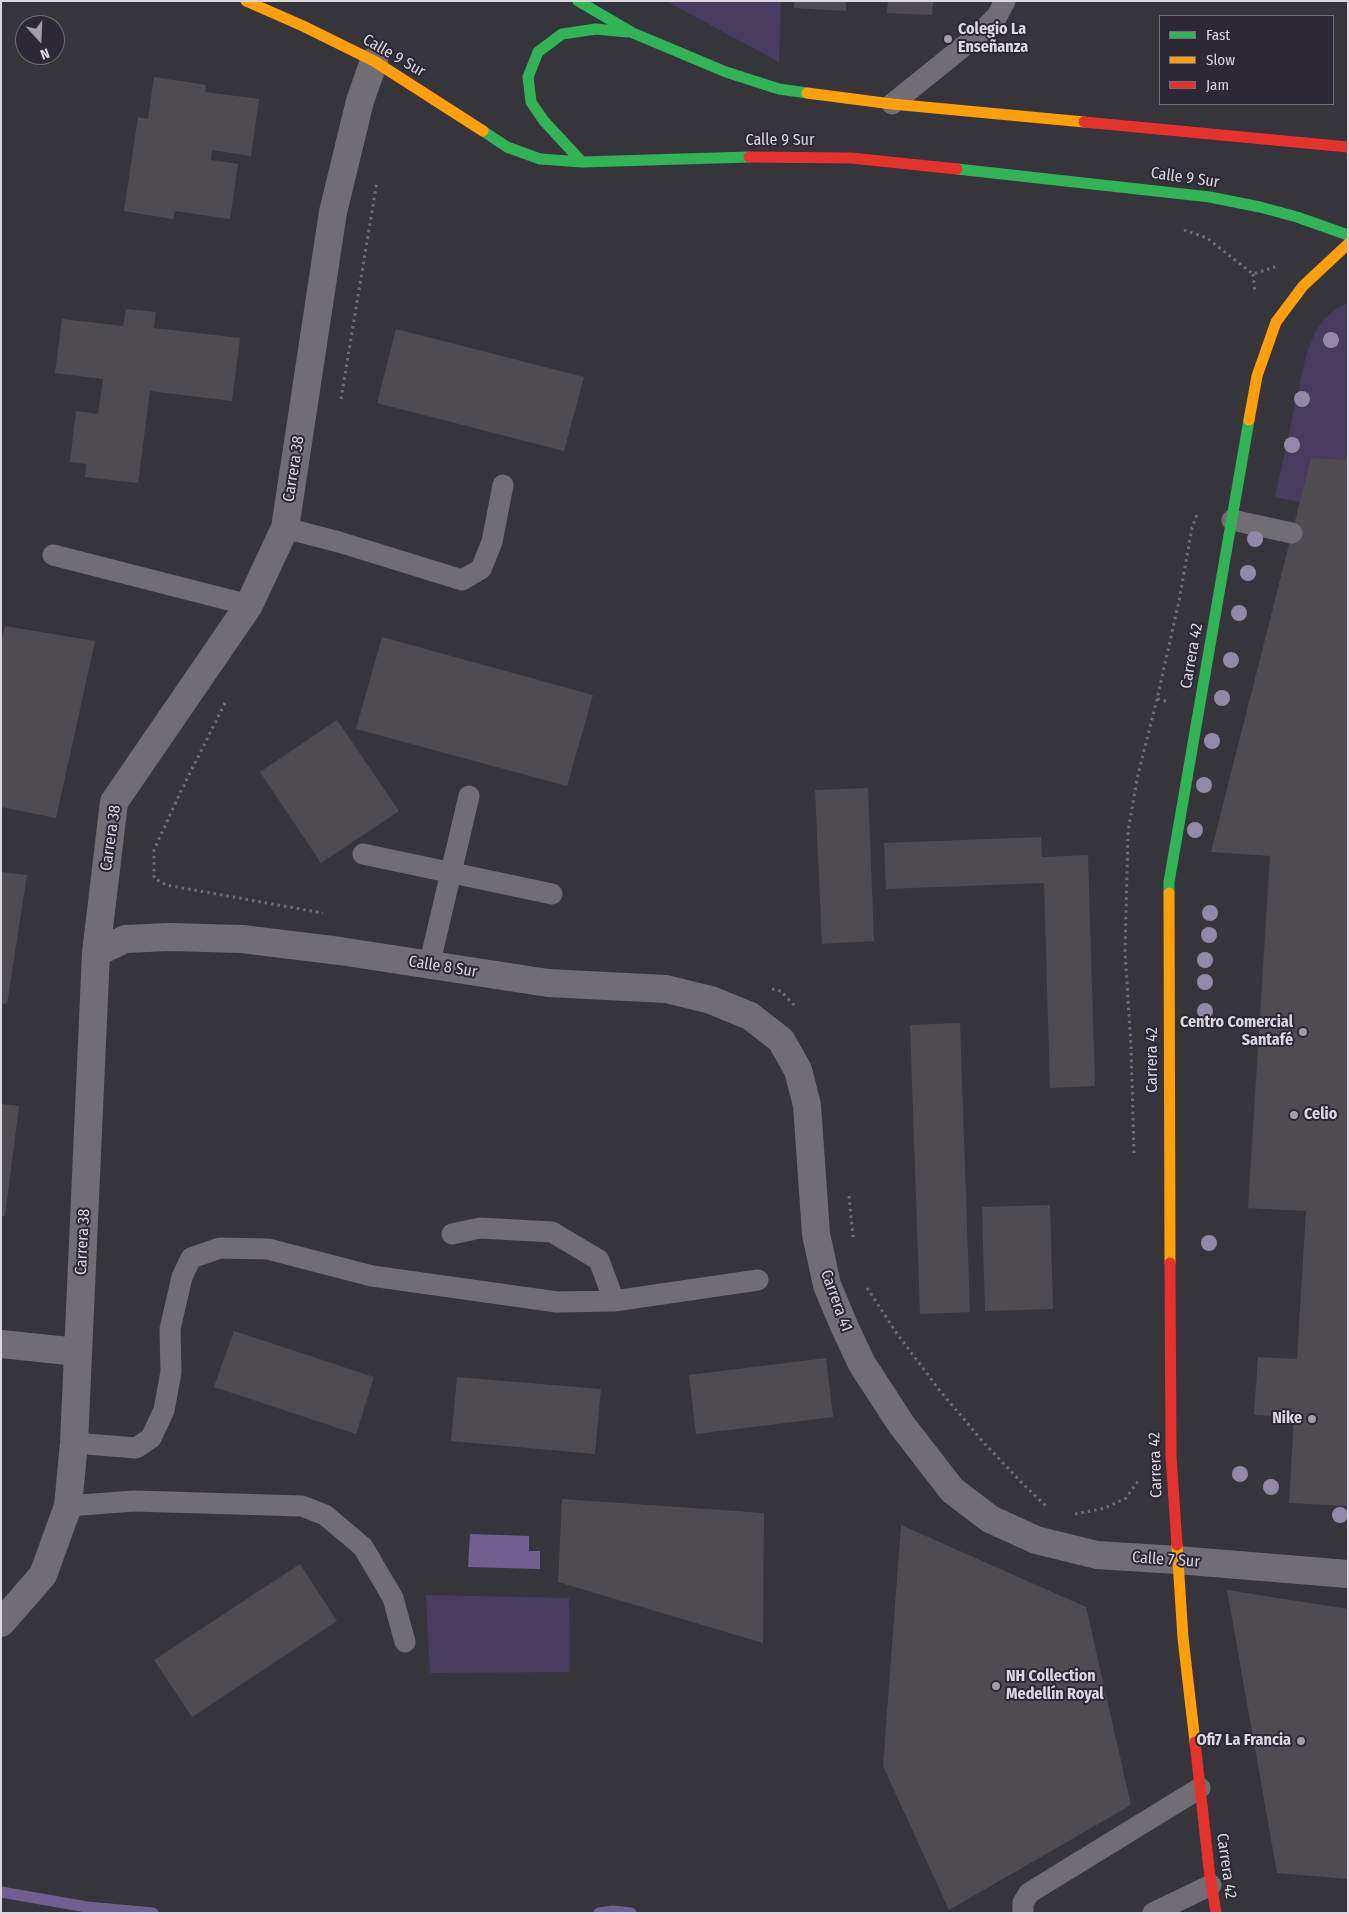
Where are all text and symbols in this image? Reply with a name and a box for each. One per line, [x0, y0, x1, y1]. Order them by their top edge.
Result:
north arrow [15, 15, 65, 65]
legend [1159, 15, 1334, 105]
place label: Colegio La Enseñanza [958, 20, 1028, 58]
text: Fast [1206, 26, 1230, 44]
street label: Calle 9 Sur [359, 30, 429, 82]
marker: Colegio La Enseñanza [942, 33, 954, 45]
text: N [38, 44, 52, 63]
text: Slow [1206, 51, 1235, 69]
text: Jam [1206, 76, 1229, 94]
street label: Calle 9 Sur [745, 131, 815, 151]
street label: Calle 9 Sur [1149, 164, 1221, 192]
street label: Carrera 38 [279, 435, 309, 503]
street label: Carrera 42 [1177, 622, 1207, 690]
street label: Carrera 38 [97, 804, 125, 872]
street label: Calle 8 Sur [407, 952, 479, 982]
place label: Centro Comercial Santafé [1180, 1013, 1293, 1051]
marker: Centro Comercial Santafé [1297, 1026, 1309, 1038]
street label: Carrera 42 [1143, 1027, 1163, 1093]
place label: Celio [1304, 1105, 1337, 1125]
marker: Celio [1288, 1109, 1300, 1121]
street label: Carrera 38 [72, 1208, 94, 1276]
street label: Carrera 41 [816, 1268, 856, 1334]
place label: Nike [1272, 1409, 1302, 1429]
marker: Nike [1306, 1413, 1318, 1425]
street label: Carrera 42 [1145, 1432, 1167, 1498]
street label: Calle 7 Sur [1132, 1548, 1200, 1572]
place label: NH Collection Medellín Royal [1006, 1667, 1104, 1705]
marker: NH Collection Medellín Royal [990, 1680, 1002, 1692]
place label: Ofi7 La Francia [1196, 1731, 1291, 1751]
marker: Ofi7 La Francia [1295, 1735, 1307, 1747]
street label: Carrera 42 [1212, 1832, 1240, 1900]

